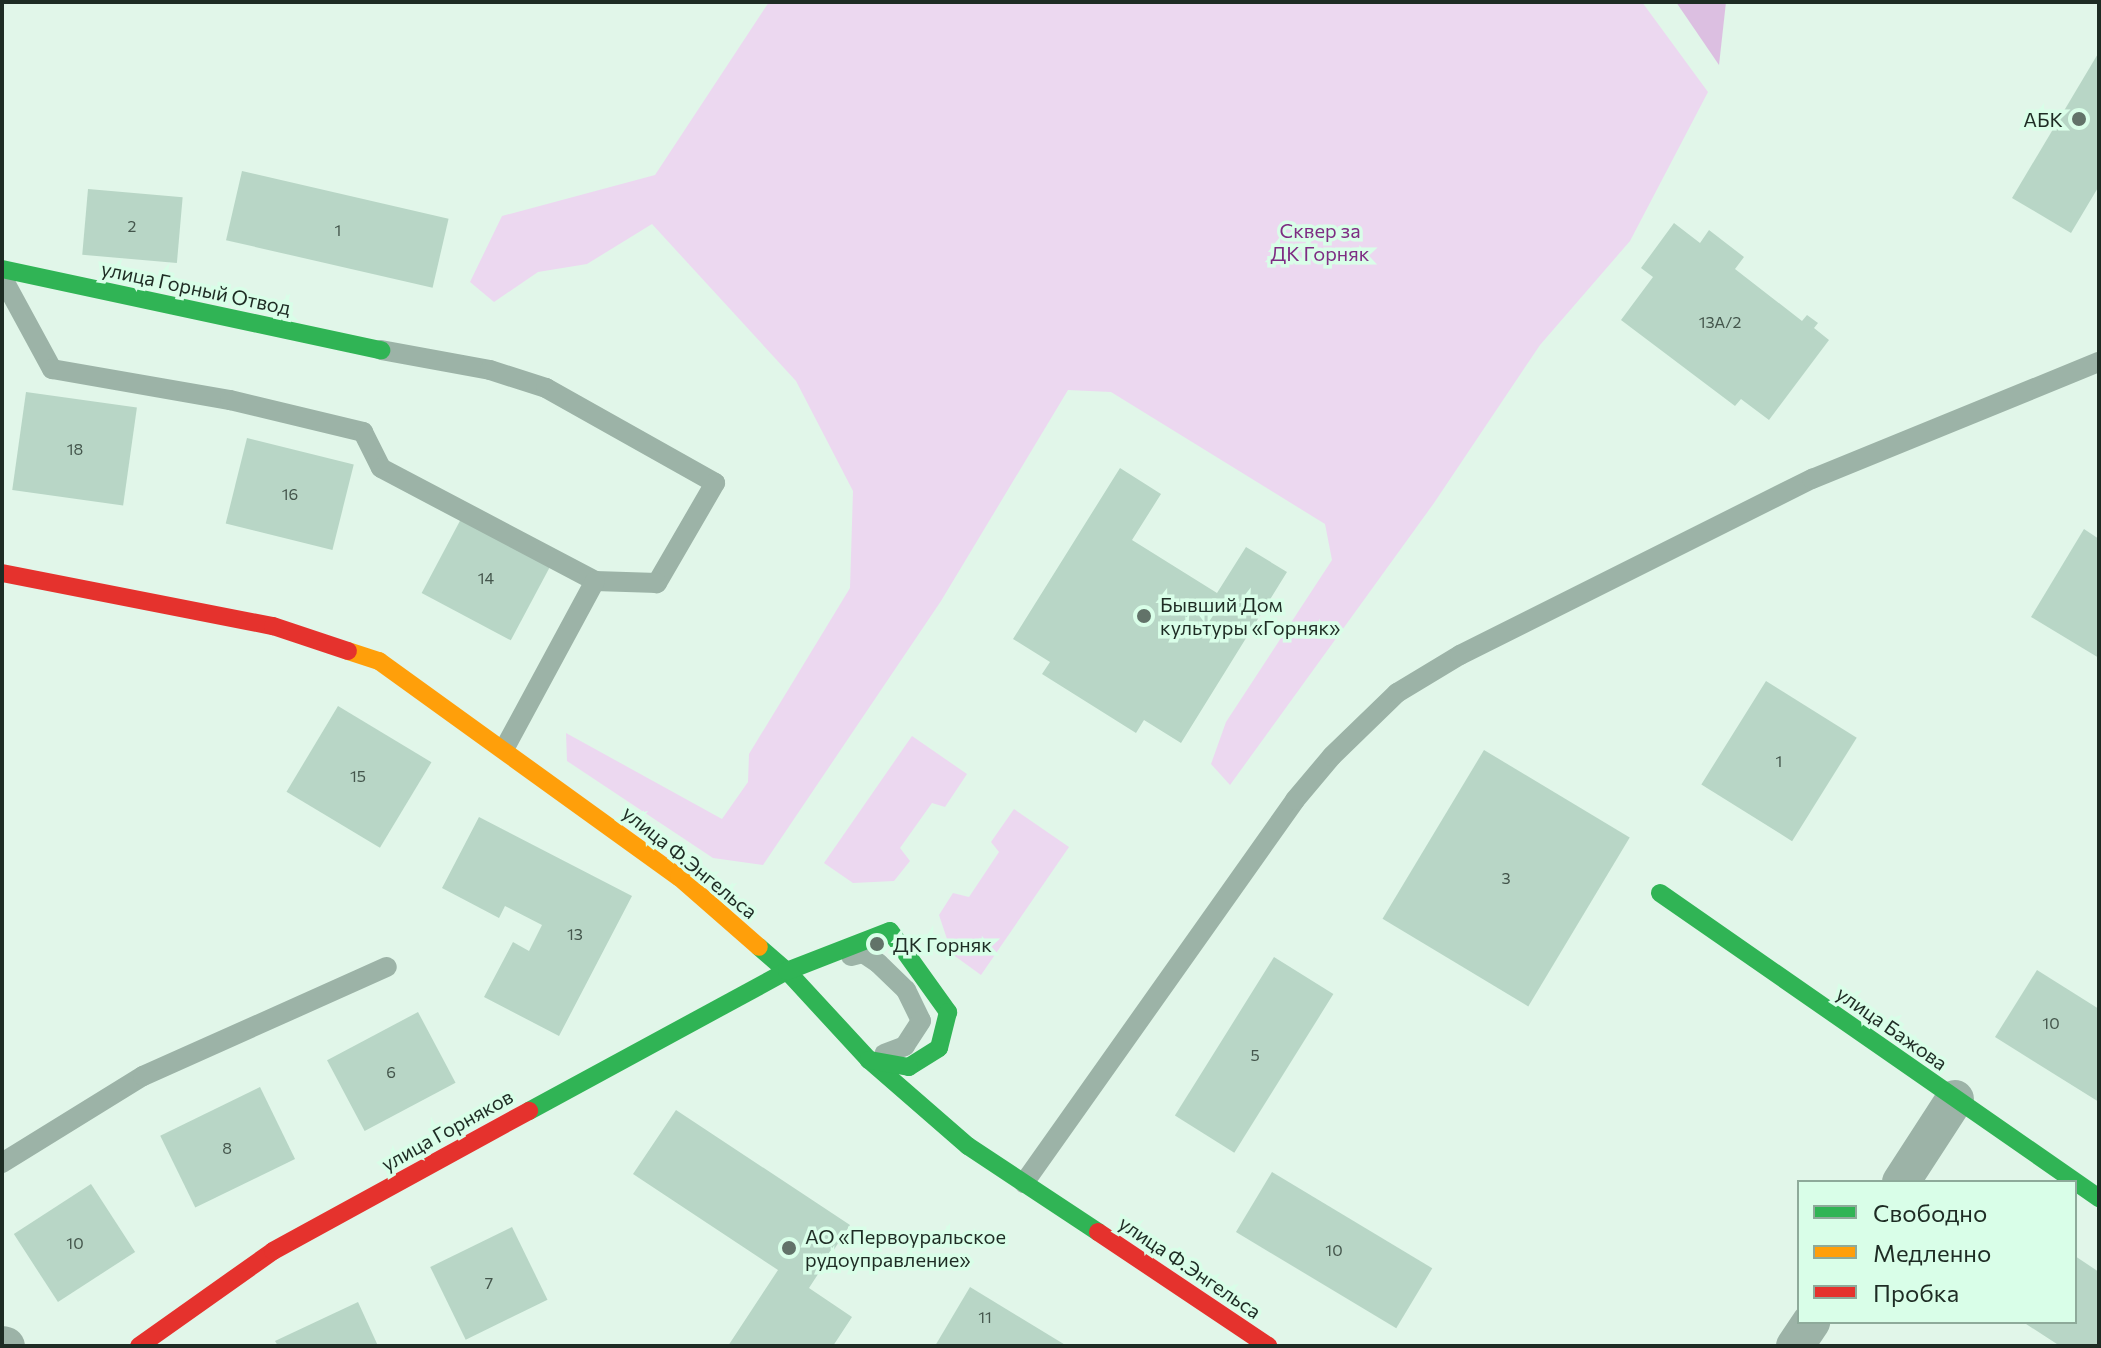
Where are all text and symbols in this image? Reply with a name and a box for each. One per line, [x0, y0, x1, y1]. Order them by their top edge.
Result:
place label: АБК [2023, 107, 2063, 131]
marker: АБК [2070, 110, 2088, 128]
house number: 2 [128, 216, 136, 236]
park label: Сквер за ДК Горняк [1271, 218, 1369, 265]
house number: 1 [335, 220, 341, 240]
street label: улица Горный Отвод [99, 256, 293, 320]
house number: 13А/2 [1699, 312, 1741, 332]
house number: 18 [67, 439, 83, 459]
house number: 16 [282, 484, 298, 504]
house number: 14 [478, 568, 494, 588]
place label: Бывший Дом культуры «Горняк» [1160, 592, 1340, 639]
marker: Бывший Дом культуры «Горняк» [1135, 607, 1153, 625]
house number: 1 [1776, 751, 1782, 771]
house number: 15 [350, 766, 366, 786]
street label: улица Ф.Энгельса [618, 800, 762, 924]
house number: 3 [1501, 868, 1511, 888]
house number: 13 [567, 924, 583, 944]
place label: ДК Горняк [893, 932, 992, 956]
marker: ДК Горняк [868, 935, 886, 953]
street label: улица Бажова [1832, 981, 1952, 1075]
house number: 10 [2042, 1013, 2060, 1033]
house number: 5 [1250, 1045, 1260, 1065]
house number: 6 [386, 1062, 396, 1082]
street label: улица Горняков [377, 1084, 517, 1176]
house number: 8 [222, 1138, 232, 1158]
legend [1797, 1180, 2077, 1324]
text: Свободно [1873, 1198, 1987, 1227]
street label: улица Ф.Энгельса [1114, 1211, 1266, 1323]
place label: АО «Первоуральское рудоуправление» [805, 1224, 1006, 1271]
house number: 10 [66, 1233, 84, 1253]
text: Медленно [1873, 1238, 1991, 1267]
marker: АО «Первоуральское рудоуправление» [780, 1239, 798, 1257]
house number: 10 [1325, 1240, 1343, 1260]
house number: 7 [485, 1273, 493, 1293]
text: Пробка [1873, 1278, 1959, 1307]
house number: 11 [978, 1307, 992, 1327]

